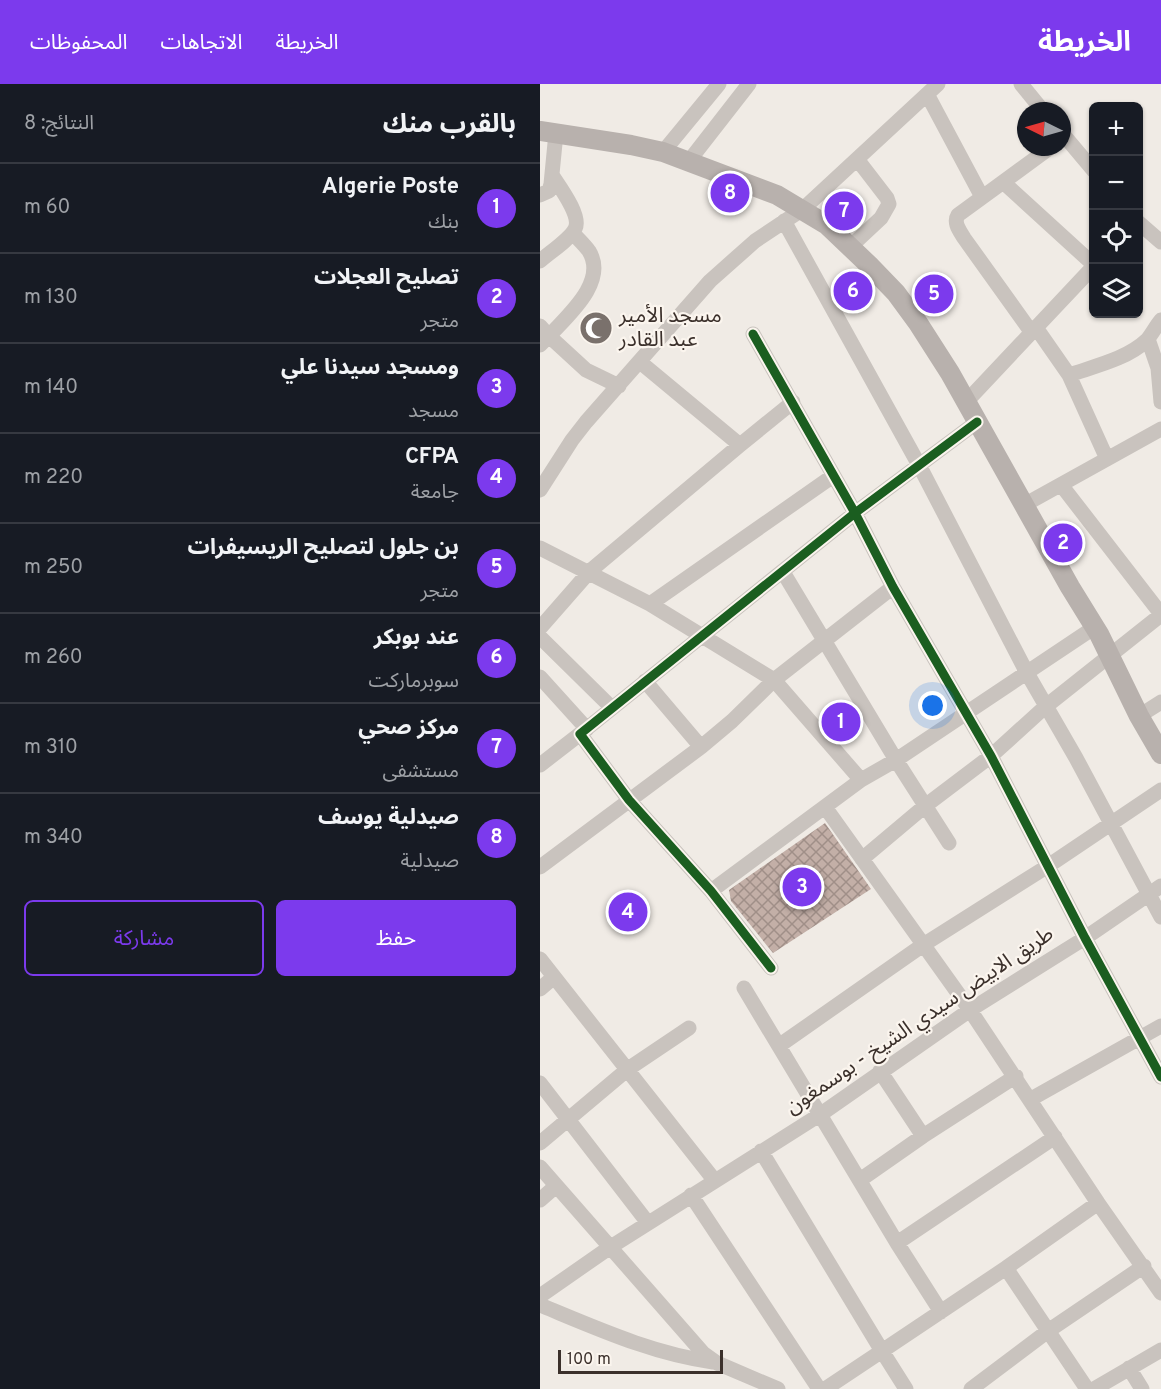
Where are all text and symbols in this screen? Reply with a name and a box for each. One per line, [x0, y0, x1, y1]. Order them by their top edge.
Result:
text: الخريطة [1038, 26, 1131, 62]
text: المحفوظات [30, 30, 127, 57]
text: الاتجاهات [160, 30, 242, 57]
text: الخريطة [275, 30, 338, 57]
north arrow [1017, 102, 1071, 156]
map controls [1089, 102, 1143, 318]
button: + [1089, 102, 1143, 156]
text: بالقرب منك [383, 109, 516, 142]
text: النتائج: 8 [24, 111, 94, 137]
button: − [1089, 156, 1143, 210]
pin: 8 [710, 170, 750, 216]
text: Algerie Poste [322, 174, 459, 201]
pin: 7 [824, 188, 864, 234]
text: 60 m [24, 195, 70, 221]
text: 1 [493, 195, 501, 221]
text: بنك [428, 210, 459, 236]
button: locate [1089, 210, 1143, 264]
button: layers [1089, 264, 1143, 318]
text: تصليح العجلات [314, 265, 459, 292]
pin: 6 [834, 268, 872, 314]
pin: 5 [914, 272, 954, 316]
text: 130 m [24, 285, 78, 311]
text: 2 [490, 285, 503, 311]
place label: مسجد الأمير عبد القادر [618, 303, 722, 354]
text: متجر [420, 309, 459, 335]
mosque icon: مسجد الأمير عبد القادر [578, 310, 614, 346]
text: ومسجد سيدنا علي [281, 355, 459, 382]
text: 140 m [24, 375, 78, 401]
text: 3 [491, 375, 503, 401]
text: مسجد [408, 399, 459, 425]
text: CFPA [405, 444, 459, 471]
text: 220 m [24, 465, 83, 491]
text: 4 [490, 465, 503, 491]
text: جامعة [411, 480, 459, 506]
pin: 2 [1044, 520, 1082, 566]
text: بن جلول لتصليح الريسيفرات [188, 535, 459, 562]
text: 250 m [24, 555, 83, 581]
text: 5 [490, 555, 503, 581]
text: متجر [420, 579, 459, 605]
text: عند بوبكر [374, 625, 459, 652]
text: 260 m [24, 645, 83, 671]
text: 6 [490, 645, 503, 671]
text: سوبرماركت [368, 669, 459, 695]
your location [918, 691, 947, 720]
pin: 1 [822, 700, 860, 744]
text: مركز صحي [358, 715, 459, 742]
text: 310 m [24, 735, 78, 761]
text: 7 [491, 735, 502, 761]
text: مستشفى [382, 759, 459, 785]
text: صيدلية يوسف [318, 805, 459, 832]
text: 340 m [24, 825, 83, 851]
text: 8 [490, 825, 503, 851]
text: صيدلية [400, 849, 459, 875]
pin: 3 [782, 864, 822, 910]
pin: 4 [608, 890, 647, 934]
button: مشاركة [24, 900, 264, 976]
button: حفظ [276, 900, 516, 976]
street label: طريق الابيض سيدي الشيخ - بوسمغون [781, 921, 1060, 1122]
scale bar [558, 1347, 723, 1374]
text: 100 m [567, 1350, 611, 1370]

